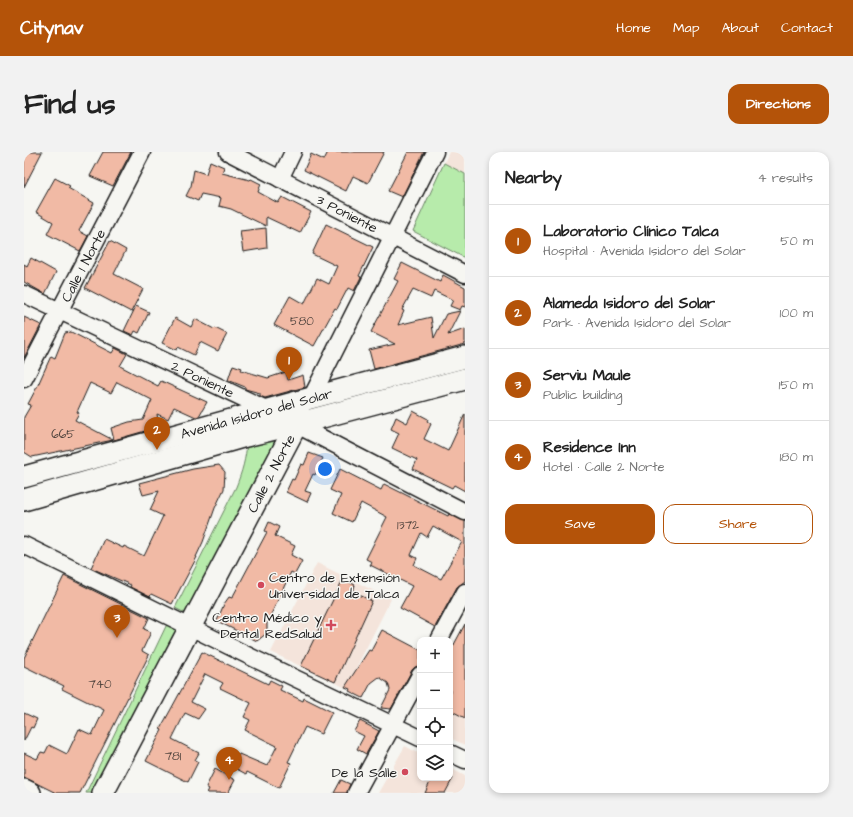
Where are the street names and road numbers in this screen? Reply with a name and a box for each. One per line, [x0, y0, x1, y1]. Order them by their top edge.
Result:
street label: 3 Poniente [313, 190, 381, 239]
street label: Calle 1 Norte [57, 226, 111, 306]
street label: 2 Poniente [168, 356, 237, 404]
street label: Avenida Isidoro del Solar [178, 384, 335, 444]
street label: Calle 2 Norte [243, 431, 301, 517]

